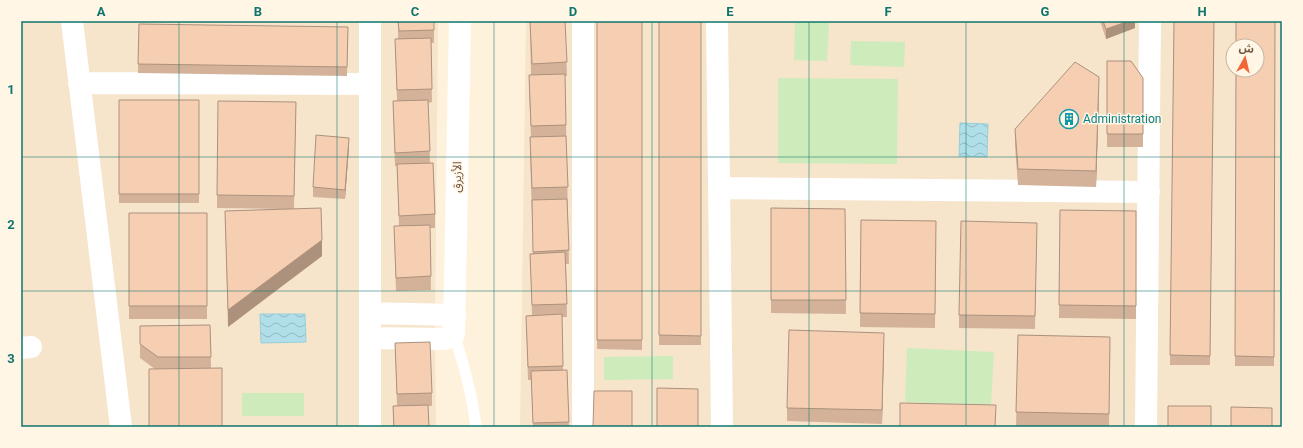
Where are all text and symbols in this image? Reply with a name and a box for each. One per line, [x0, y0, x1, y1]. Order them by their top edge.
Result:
text: A [97, 4, 106, 19]
text: B [254, 4, 262, 19]
text: C [411, 4, 420, 19]
text: D [569, 4, 577, 19]
text: E [726, 4, 734, 19]
text: F [884, 4, 892, 19]
text: G [1041, 4, 1050, 19]
text: H [1197, 4, 1207, 19]
north arrow [1225, 38, 1265, 78]
text: ش [1238, 41, 1255, 56]
text: 1 [7, 82, 15, 97]
building icon: Administration [1058, 108, 1080, 130]
place label: Administration [1083, 112, 1161, 126]
street label: الأزيرق [450, 161, 464, 193]
text: 2 [7, 217, 15, 232]
text: 3 [7, 351, 15, 366]

